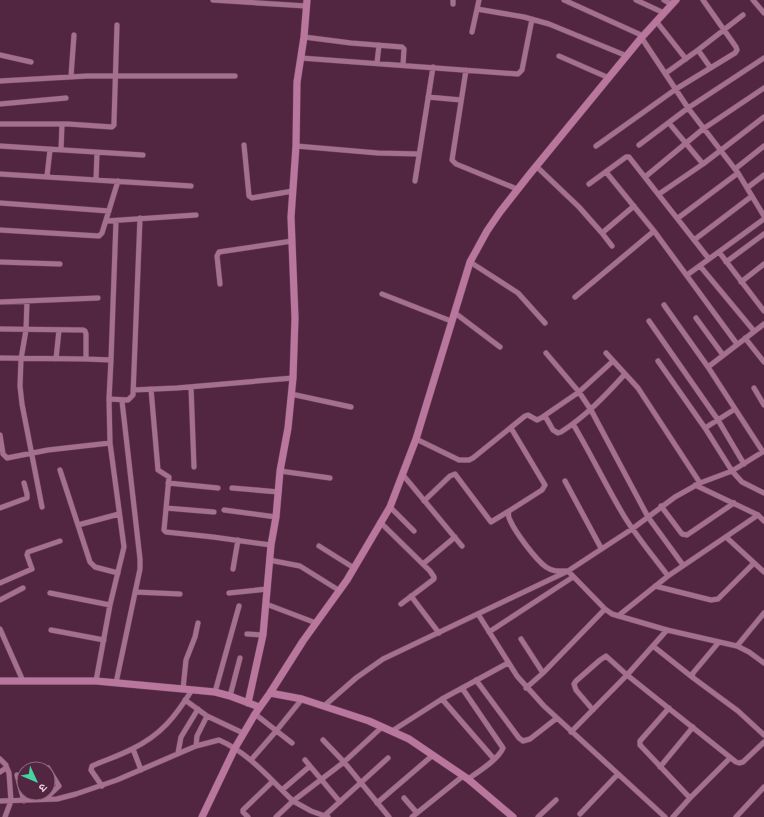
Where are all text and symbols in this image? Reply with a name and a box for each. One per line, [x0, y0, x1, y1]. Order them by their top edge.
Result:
north arrow [16, 761, 56, 801]
text: उ [36, 781, 50, 796]

